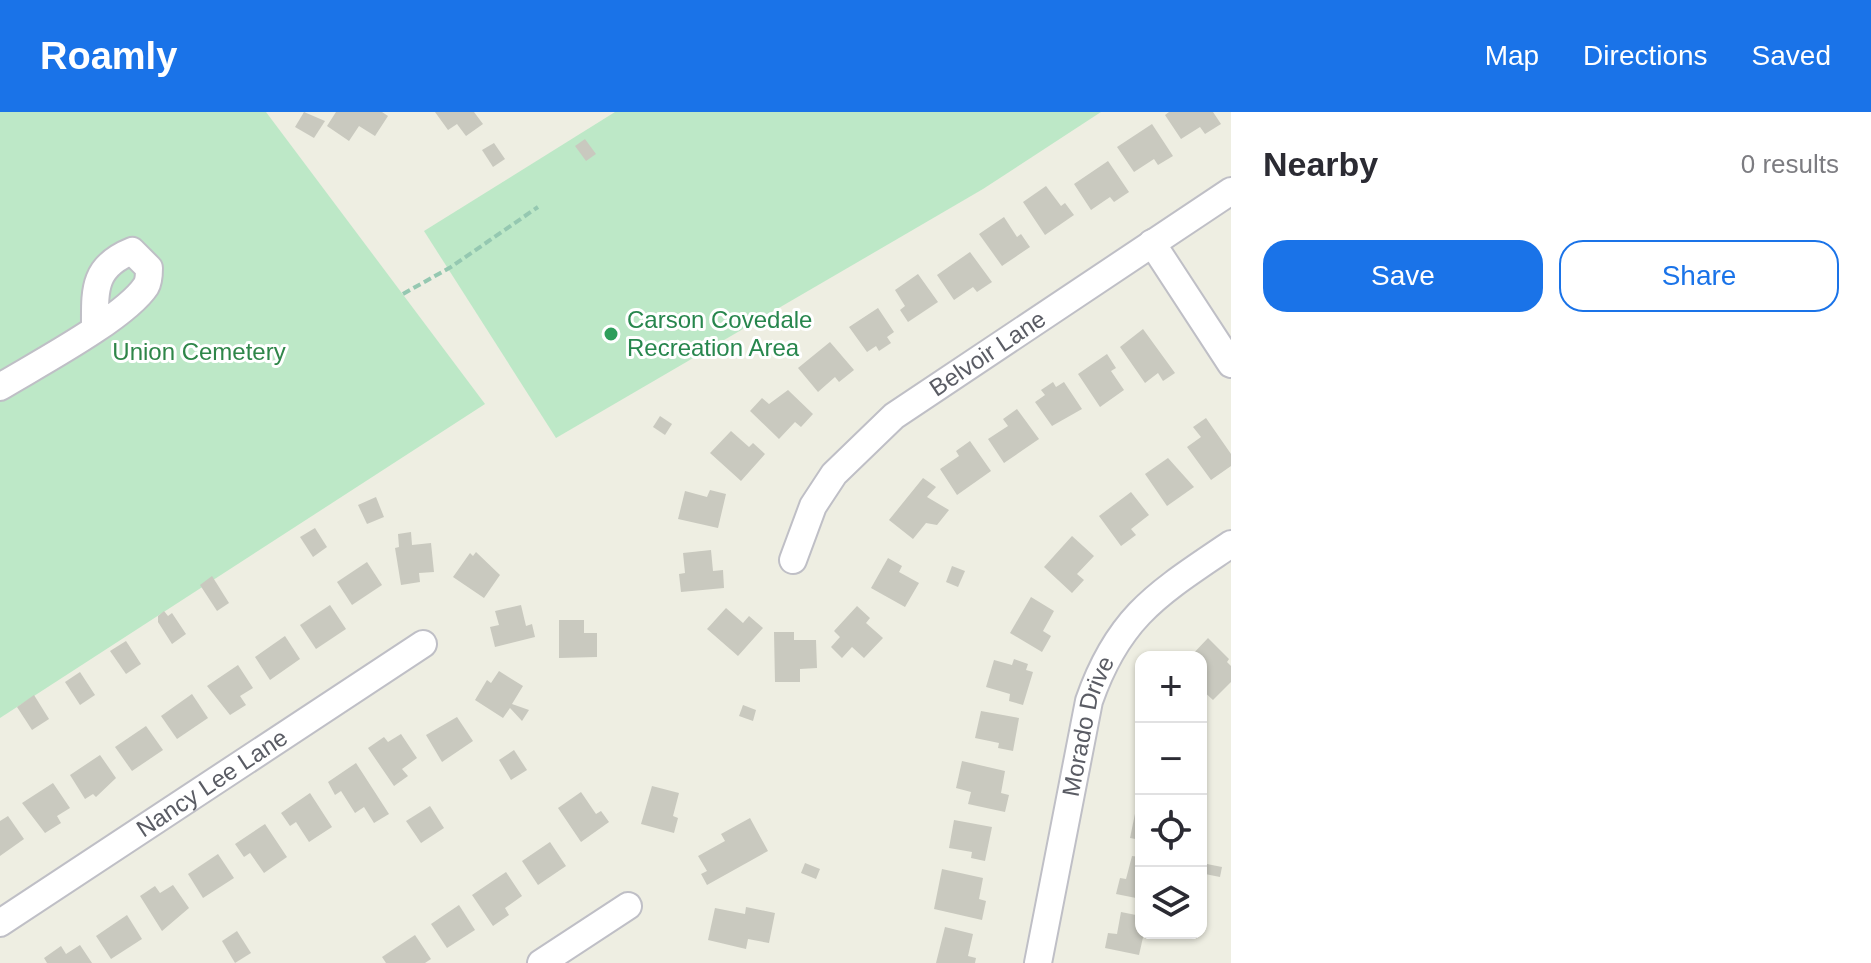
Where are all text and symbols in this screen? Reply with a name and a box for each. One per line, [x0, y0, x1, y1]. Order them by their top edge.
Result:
text: Roamly [40, 35, 177, 77]
text: Map [1485, 40, 1539, 71]
text: Directions [1583, 40, 1708, 71]
text: Saved [1752, 40, 1831, 71]
text: Nearby [1263, 145, 1378, 183]
text: 0 results [1741, 149, 1839, 179]
button: Save [1263, 240, 1543, 312]
button: Share [1559, 240, 1839, 312]
street label: Belvoir Lane [924, 305, 1050, 401]
place label: Carson Covedale Recreation Area [627, 306, 812, 361]
marker: Carson Covedale Recreation Area [602, 325, 620, 343]
park label: Union Cemetery [112, 338, 286, 365]
street label: Morado Drive [1057, 651, 1119, 799]
map controls [1135, 651, 1207, 939]
button: + [1135, 651, 1207, 723]
street label: Nancy Lee Lane [131, 723, 292, 842]
button: − [1135, 723, 1207, 795]
button: locate [1135, 795, 1207, 867]
button: layers [1135, 867, 1207, 939]

